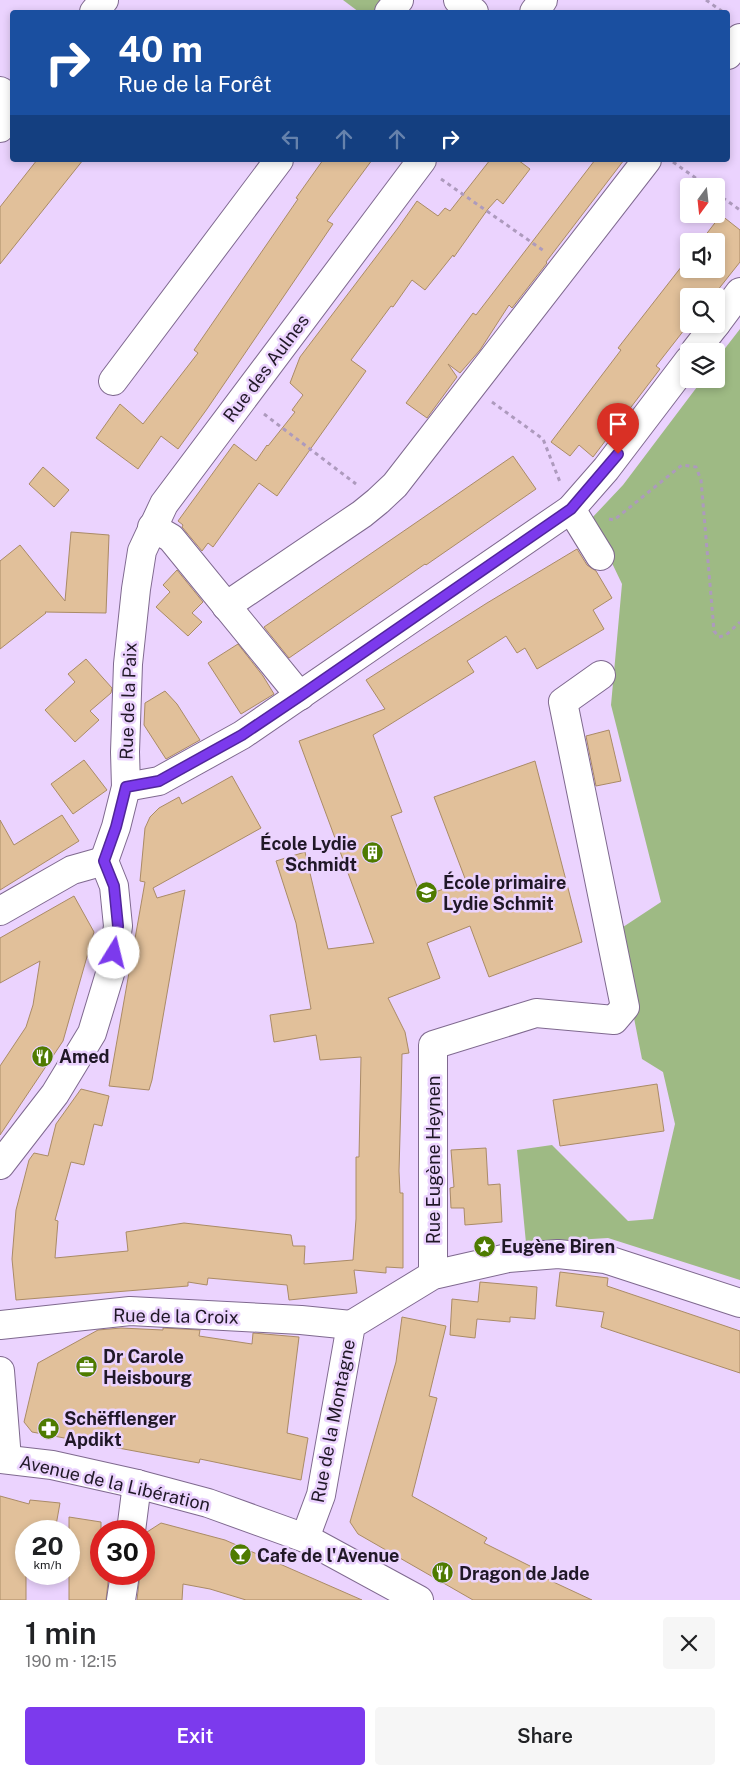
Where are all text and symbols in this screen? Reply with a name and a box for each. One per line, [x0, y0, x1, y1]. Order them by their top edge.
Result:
text: 40 m [118, 29, 203, 70]
icon: right [35, 30, 100, 95]
text: Rue de la Forêt [118, 71, 272, 97]
icon: left [277, 125, 305, 153]
icon: ahead [330, 125, 358, 153]
icon: ahead [383, 125, 411, 153]
icon: right [436, 125, 464, 153]
north arrow [680, 178, 725, 222]
map controls [680, 178, 725, 388]
button: sound [680, 233, 725, 278]
button: search [680, 288, 725, 333]
street label: Rue des Aulnes [219, 310, 313, 426]
button: layers [680, 343, 725, 388]
pin [597, 403, 639, 454]
icon: arrive [604, 410, 632, 438]
street label: Rue de la Paix [115, 642, 141, 760]
place label: École Lydie Schmidt [260, 832, 357, 875]
building icon: École Lydie Schmidt [361, 841, 385, 865]
place label: École primaire Lydie Schmit [443, 871, 566, 914]
school or university icon: École primaire Lydie Schmit [415, 880, 439, 904]
position arrow [87, 926, 139, 978]
restaurant icon: Amed [31, 1044, 55, 1068]
place label: Amed [59, 1046, 110, 1067]
street label: Rue Eugène Heynen [423, 1076, 444, 1244]
place icon: Eugène Biren [473, 1234, 497, 1258]
place label: Eugène Biren [501, 1236, 615, 1257]
street label: Rue de la Croix [113, 1304, 239, 1328]
street label: Rue de la Montagne [307, 1337, 359, 1505]
place label: Dr Carole Heisbourg [103, 1346, 192, 1388]
office icon: Dr Carole Heisbourg [75, 1354, 99, 1378]
place label: Schëfflenger Apdikt [64, 1408, 177, 1450]
pharmacy icon: Schëfflenger Apdikt [36, 1416, 60, 1440]
street label: Avenue de la Libération [18, 1451, 212, 1515]
speed limit sign: 30 [90, 1520, 155, 1585]
text: 20 [32, 1531, 64, 1561]
bar icon: Cafe de l'Avenue [229, 1543, 253, 1567]
place label: Cafe de l'Avenue [257, 1545, 400, 1566]
text: km/h [33, 1558, 62, 1572]
restaurant icon: Dragon de Jade [431, 1561, 455, 1585]
place label: Dragon de Jade [459, 1563, 590, 1584]
text: 1 min [25, 1615, 96, 1651]
button: close [663, 1617, 715, 1669]
text: 190 m · 12:15 [25, 1652, 117, 1671]
button: Exit [25, 1707, 365, 1765]
button: Share [375, 1707, 715, 1765]

